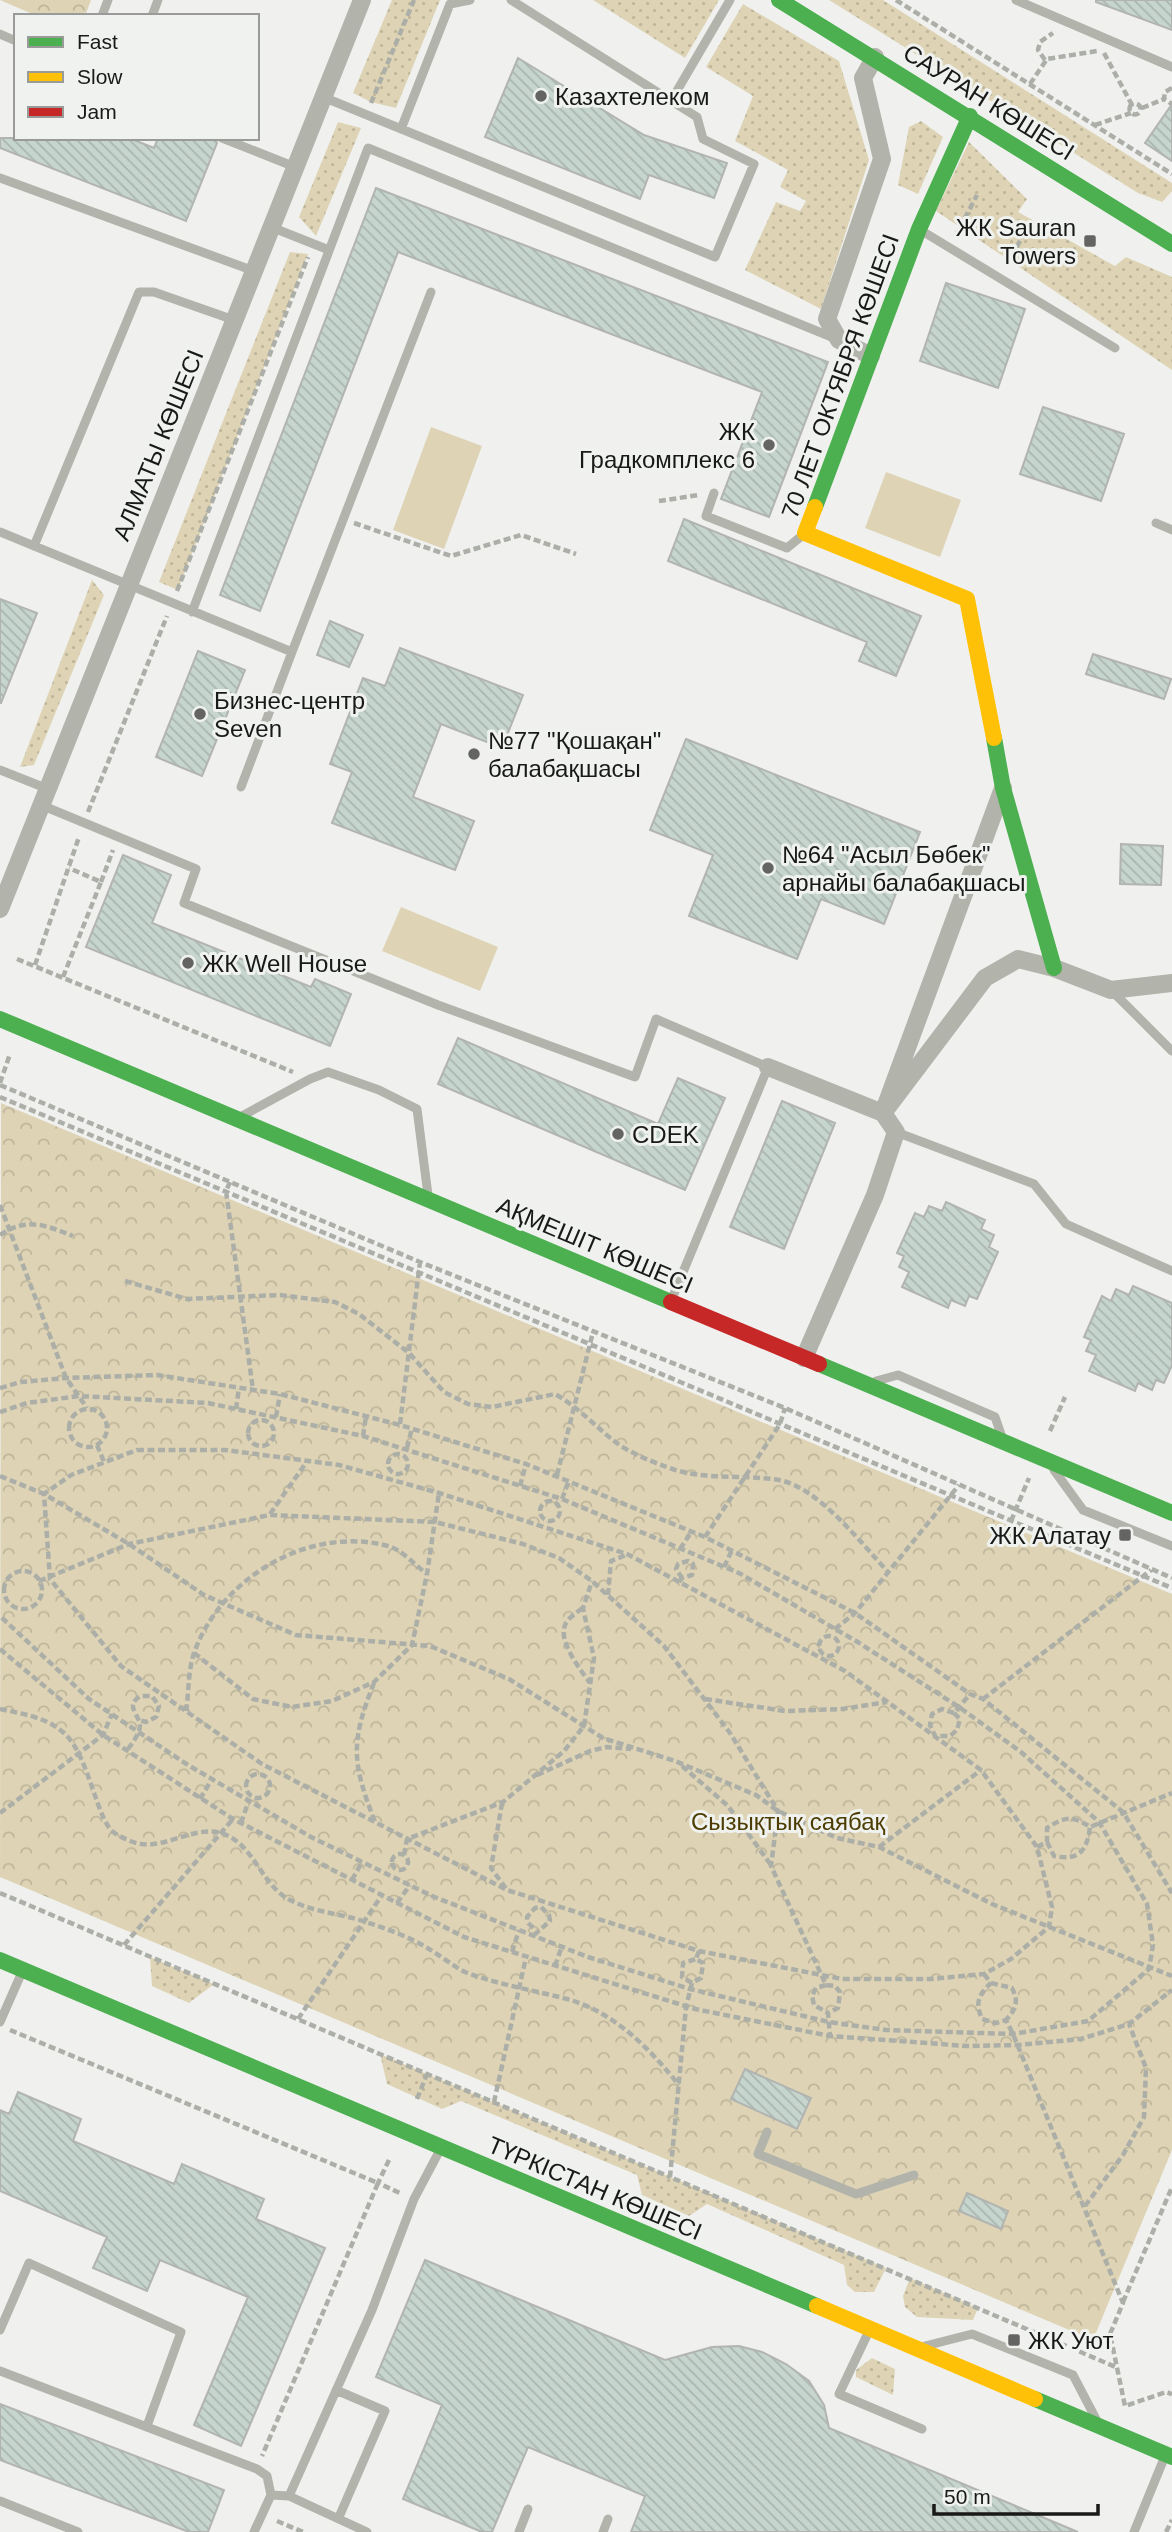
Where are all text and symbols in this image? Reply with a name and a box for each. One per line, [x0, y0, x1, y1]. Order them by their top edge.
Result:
legend [14, 14, 259, 140]
text: Fast [77, 30, 118, 53]
street label: САУРАН КӨШЕСІ [899, 39, 1079, 165]
text: Slow [77, 65, 123, 88]
place label: Казахтелеком [555, 83, 709, 110]
marker: Казахтелеком [533, 88, 549, 104]
text: Jam [77, 100, 117, 123]
place label: ЖК Sauran Towers [956, 214, 1076, 269]
street label: 70 ЛЕТ ОКТЯБРЯ КӨШЕСІ [776, 230, 904, 522]
marker: ЖК Sauran Towers [1082, 233, 1098, 249]
street label: АЛМАТЫ КӨШЕСІ [107, 346, 209, 544]
place label: ЖК Градкомплекс 6 [579, 418, 755, 473]
marker: ЖК Градкомплекс 6 [761, 437, 777, 453]
place label: Бизнес-центр Seven [214, 687, 365, 742]
marker: Бизнес-центр Seven [192, 706, 208, 722]
place label: №77 "Қошақан" балабақшасы [488, 727, 661, 782]
marker: №77 "Қошақан" балабақшасы [466, 746, 482, 762]
place label: №64 "Асыл Бөбек" арнайы балабақшасы [782, 841, 1025, 896]
marker: №64 "Асыл Бөбек" арнайы балабақшасы [760, 860, 776, 876]
place label: ЖК Well House [202, 950, 367, 977]
marker: ЖК Well House [180, 955, 196, 971]
place label: CDEK [632, 1121, 699, 1148]
marker: CDEK [610, 1126, 626, 1142]
street label: АҚМЕШІТ КӨШЕСІ [493, 1191, 697, 1299]
place label: ЖК Алатау [990, 1522, 1111, 1549]
marker: ЖК Алатау [1117, 1527, 1133, 1543]
park label: Сызықтық саябақ [691, 1808, 886, 1835]
street label: ТҮРКІСТАН КӨШЕСІ [484, 2131, 706, 2245]
place label: ЖК Уют [1028, 2327, 1113, 2354]
marker: ЖК Уют [1006, 2332, 1022, 2348]
scale bar [934, 2472, 1098, 2516]
text: 50 m [944, 2485, 991, 2508]

